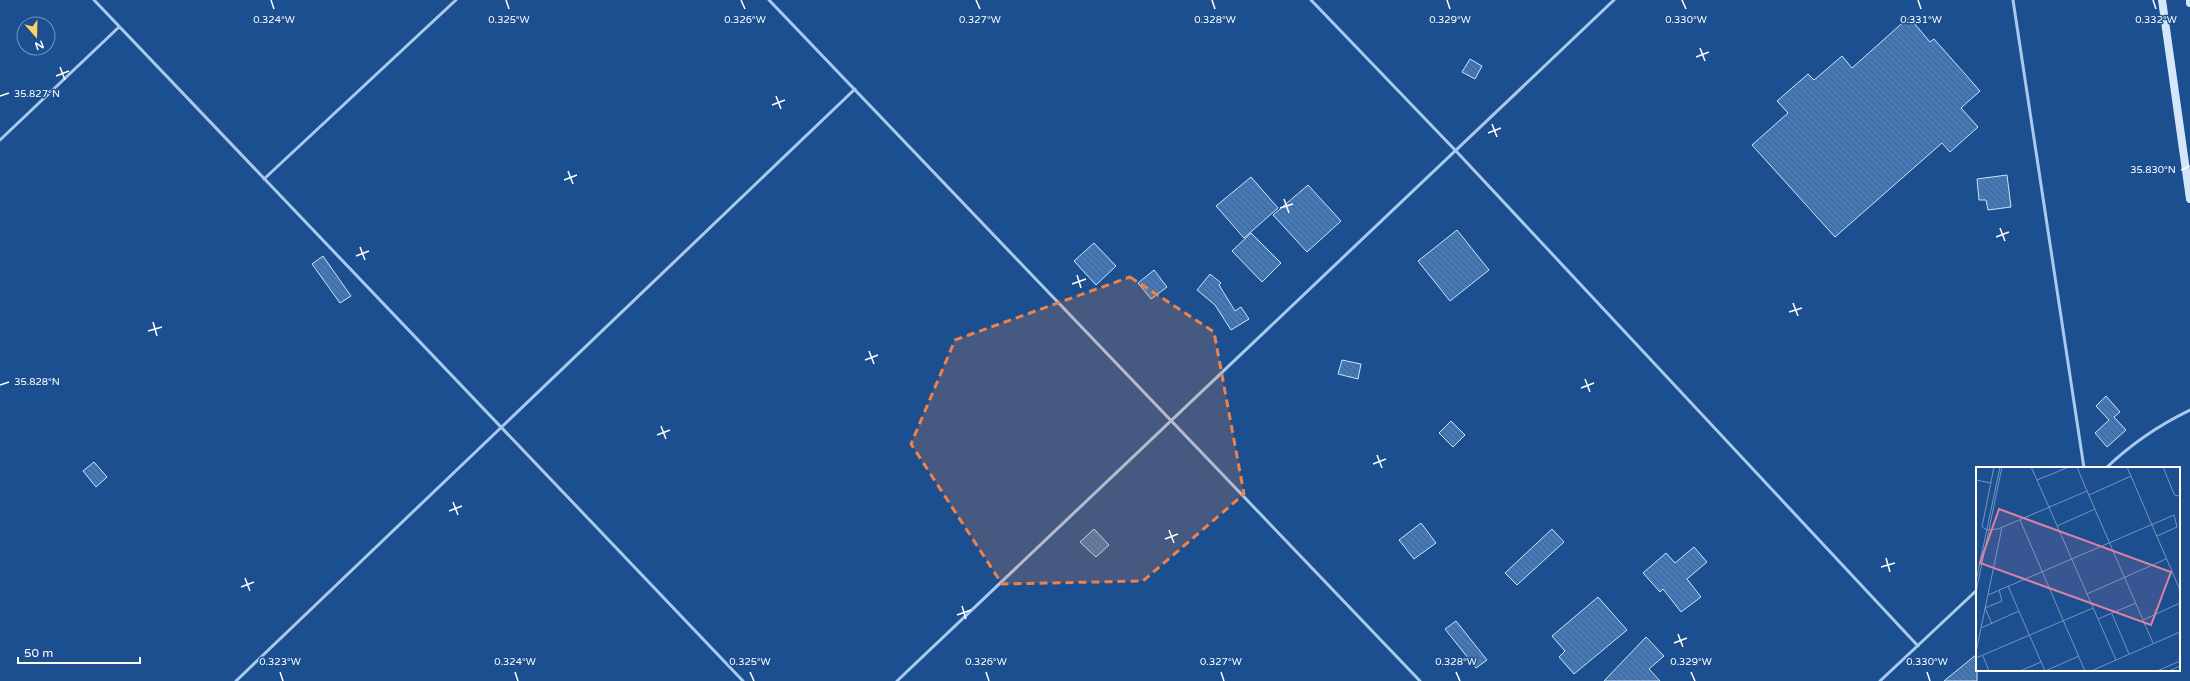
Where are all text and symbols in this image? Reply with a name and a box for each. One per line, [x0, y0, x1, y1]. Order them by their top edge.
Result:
text: 0.324°W [253, 14, 295, 26]
text: 0.325°W [488, 14, 530, 26]
text: 0.326°W [724, 14, 766, 26]
text: 0.327°W [959, 14, 1001, 26]
text: 0.328°W [1194, 14, 1236, 26]
text: 0.329°W [1429, 14, 1471, 26]
text: 0.330°W [1665, 14, 1707, 26]
text: 0.331°W [1900, 14, 1942, 26]
text: 0.332°W [2135, 14, 2177, 26]
north arrow [16, 16, 56, 56]
text: N [33, 37, 46, 53]
text: 35.827°N [14, 88, 60, 100]
text: 35.830°N [2130, 164, 2176, 176]
text: 35.828°N [14, 376, 60, 388]
inset map [1976, 467, 2180, 671]
scale bar [18, 639, 140, 665]
text: 50 m [24, 646, 53, 660]
text: 0.323°W [259, 656, 301, 668]
text: 0.324°W [494, 656, 536, 668]
text: 0.325°W [729, 656, 771, 668]
text: 0.326°W [965, 656, 1007, 668]
text: 0.327°W [1200, 656, 1242, 668]
text: 0.328°W [1435, 656, 1477, 668]
text: 0.329°W [1670, 656, 1712, 668]
text: 0.330°W [1906, 656, 1948, 668]

